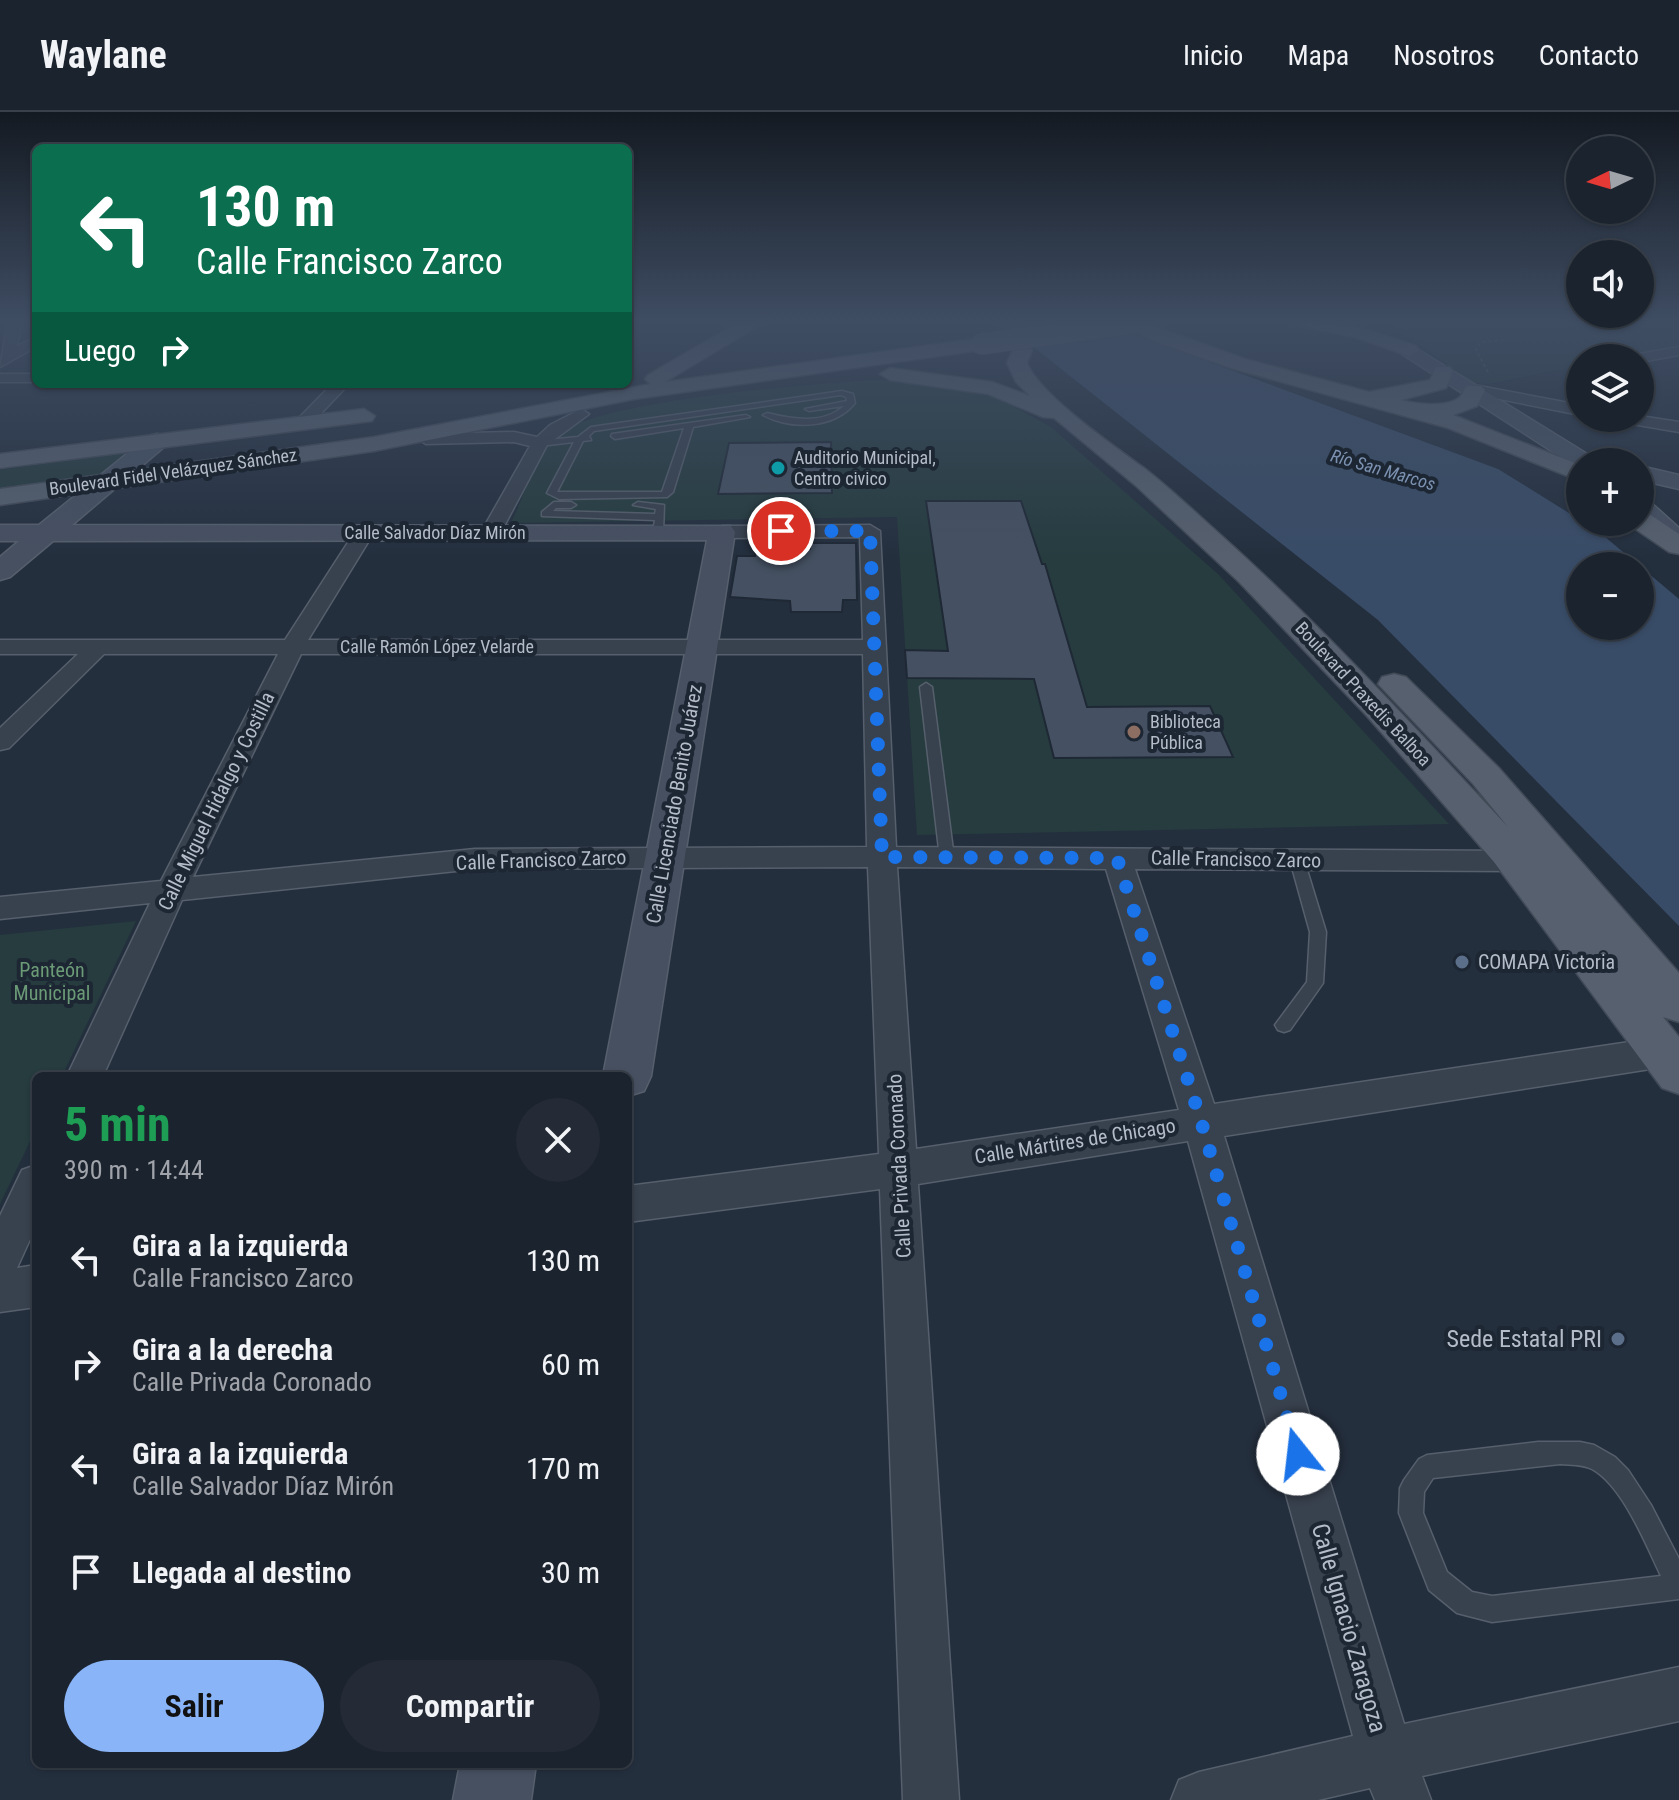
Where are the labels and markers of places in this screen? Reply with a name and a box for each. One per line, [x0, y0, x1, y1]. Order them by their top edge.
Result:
place label: Auditorio Municipal, Centro civico [794, 447, 936, 489]
marker: Auditorio Municipal, Centro civico [769, 459, 787, 477]
pin [747, 497, 815, 565]
place label: Biblioteca Pública [1150, 711, 1221, 753]
marker: Biblioteca Pública [1125, 723, 1143, 741]
place label: COMAPA Victoria [1478, 950, 1615, 974]
marker: COMAPA Victoria [1453, 953, 1471, 971]
place label: Sede Estatal PRI [1447, 1325, 1602, 1353]
marker: Sede Estatal PRI [1609, 1330, 1627, 1348]

